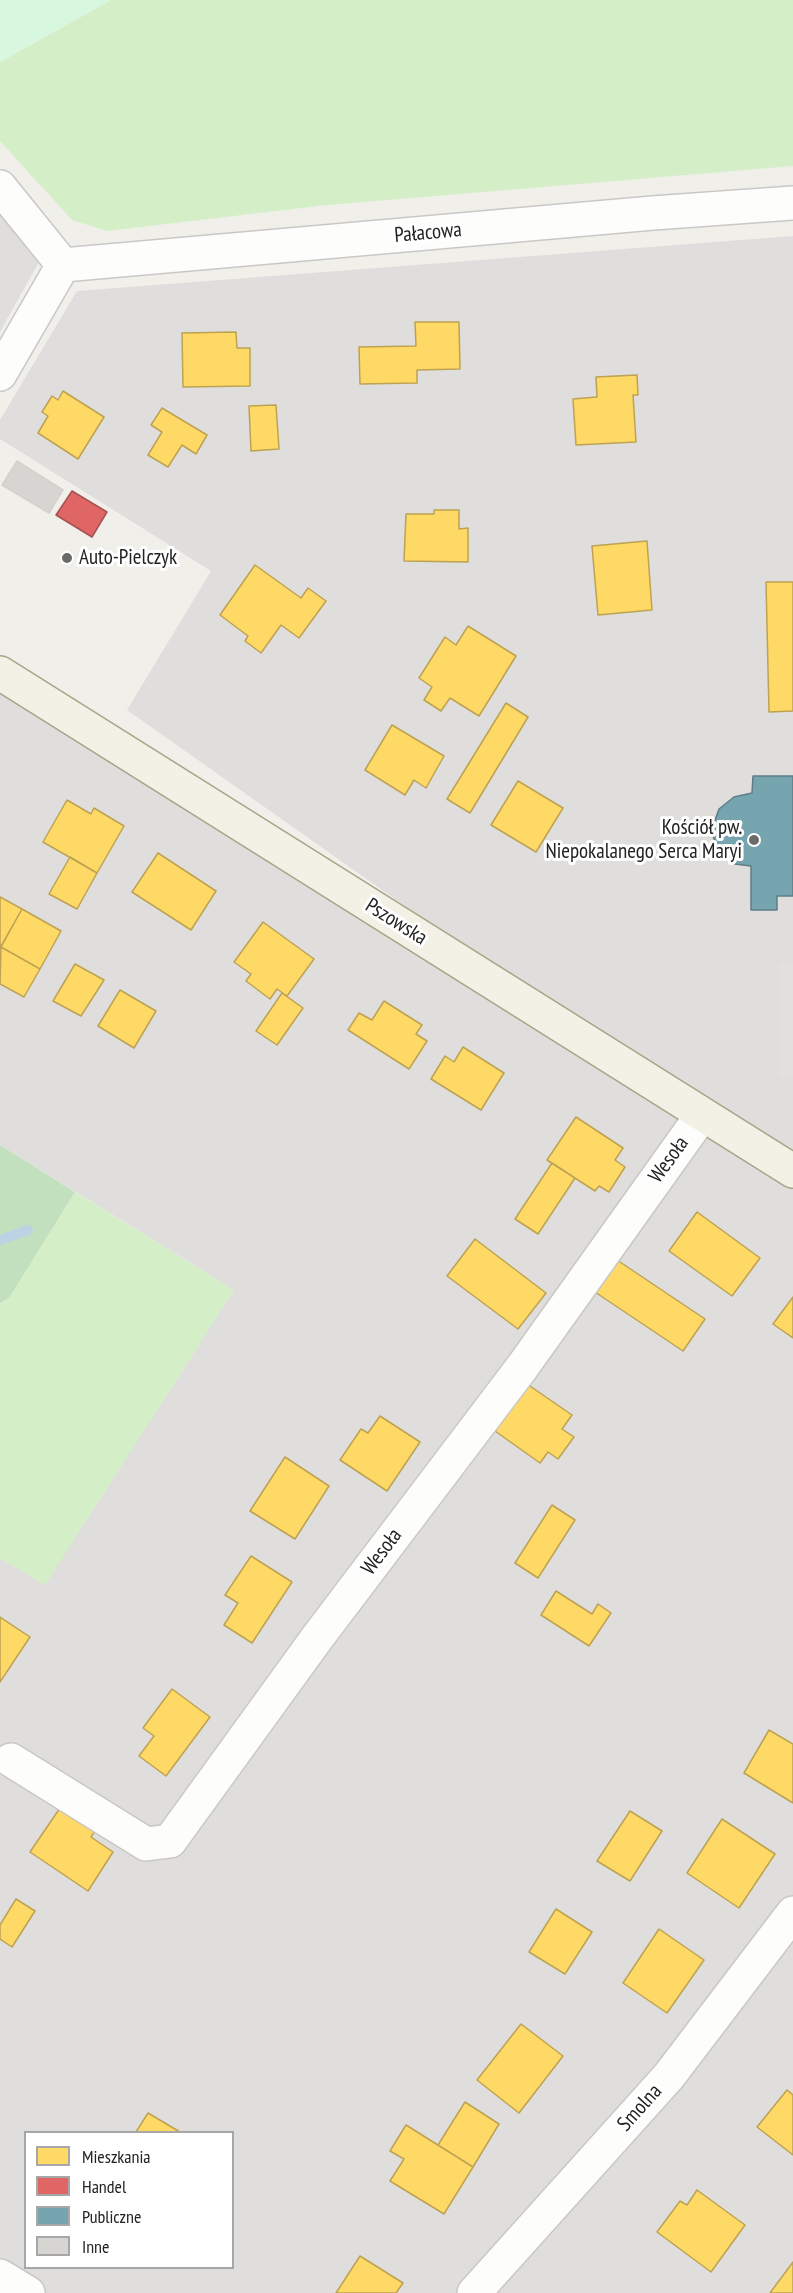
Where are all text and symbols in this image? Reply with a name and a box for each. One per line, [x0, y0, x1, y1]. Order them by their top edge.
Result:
street label: Pałacowa [393, 218, 463, 248]
place label: Auto-Pielczyk [79, 545, 177, 571]
marker: Auto-Pielczyk [60, 551, 74, 565]
place label: Kościół pw. Niepokalanego Serca Maryi [545, 815, 742, 865]
marker: Kościół pw. Niepokalanego Serca Maryi [747, 833, 761, 847]
street label: Pszowska [360, 893, 432, 951]
street label: Wesoła [644, 1132, 694, 1188]
street label: Wesoła [356, 1524, 408, 1580]
street label: Smolna [612, 2079, 668, 2137]
legend [24, 2131, 234, 2269]
text: Mieszkania [82, 2145, 151, 2168]
text: Handel [82, 2175, 126, 2198]
text: Publiczne [82, 2205, 141, 2228]
text: Inne [82, 2235, 109, 2258]

